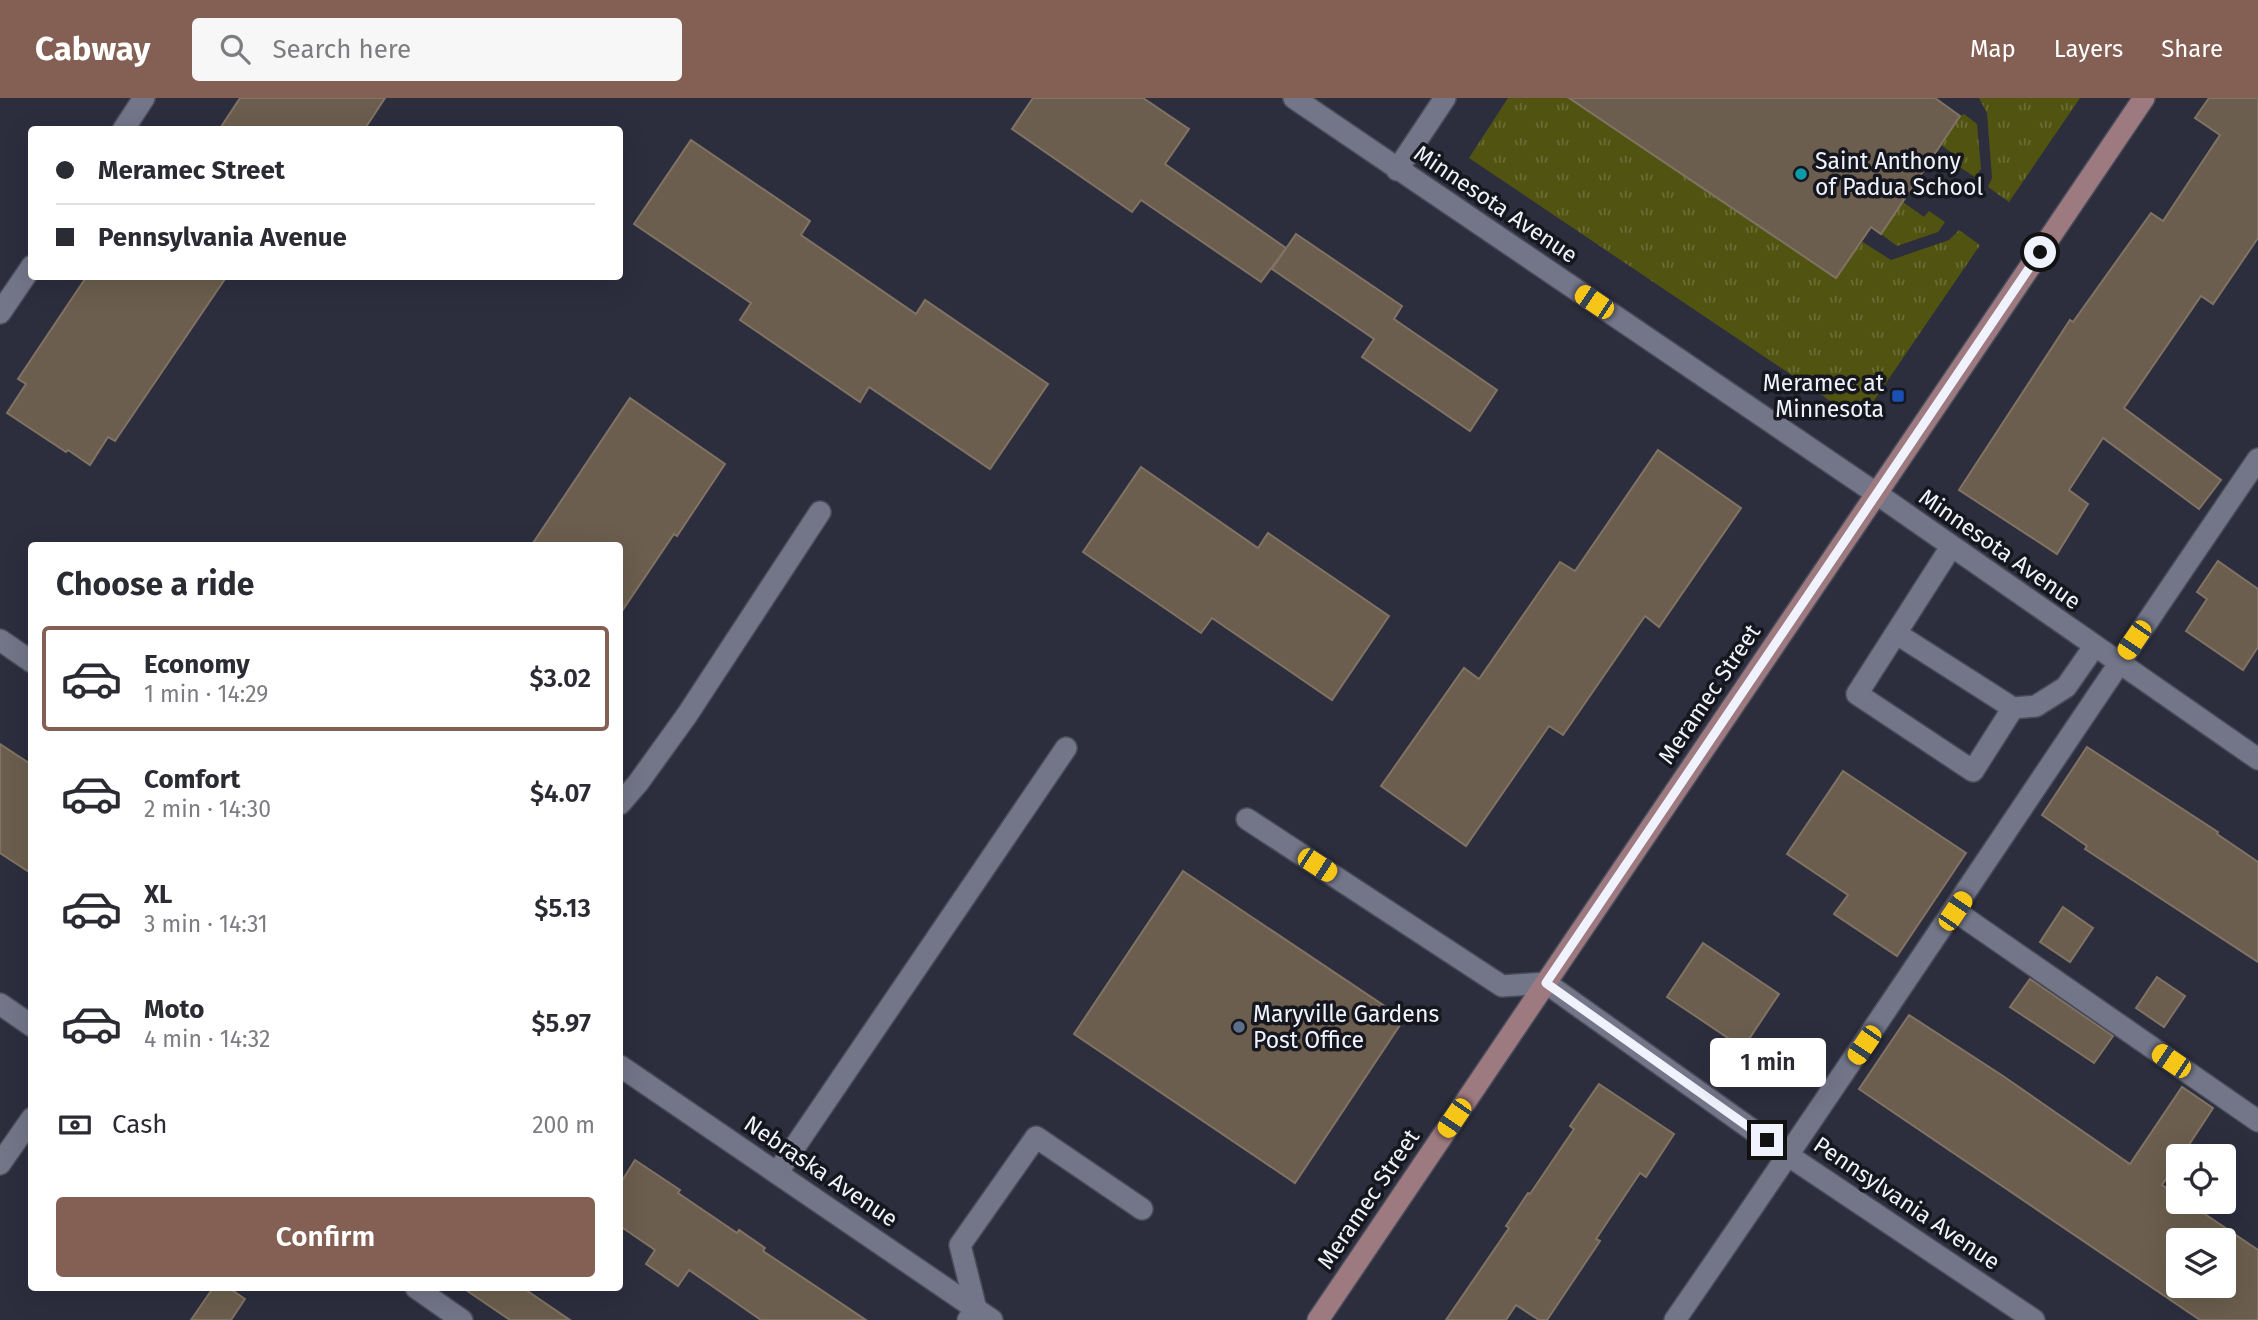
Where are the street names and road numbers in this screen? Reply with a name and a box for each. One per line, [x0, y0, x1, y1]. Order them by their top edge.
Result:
street label: Minnesota Avenue [1409, 139, 1583, 269]
street label: Minnesota Avenue [1914, 483, 2086, 615]
street label: Meramec Street [1652, 618, 1766, 769]
street label: Nebraska Avenue [739, 1109, 903, 1233]
street label: Meramec Street [1311, 1123, 1425, 1274]
street label: Pennsylvania Avenue [1809, 1130, 2005, 1276]

